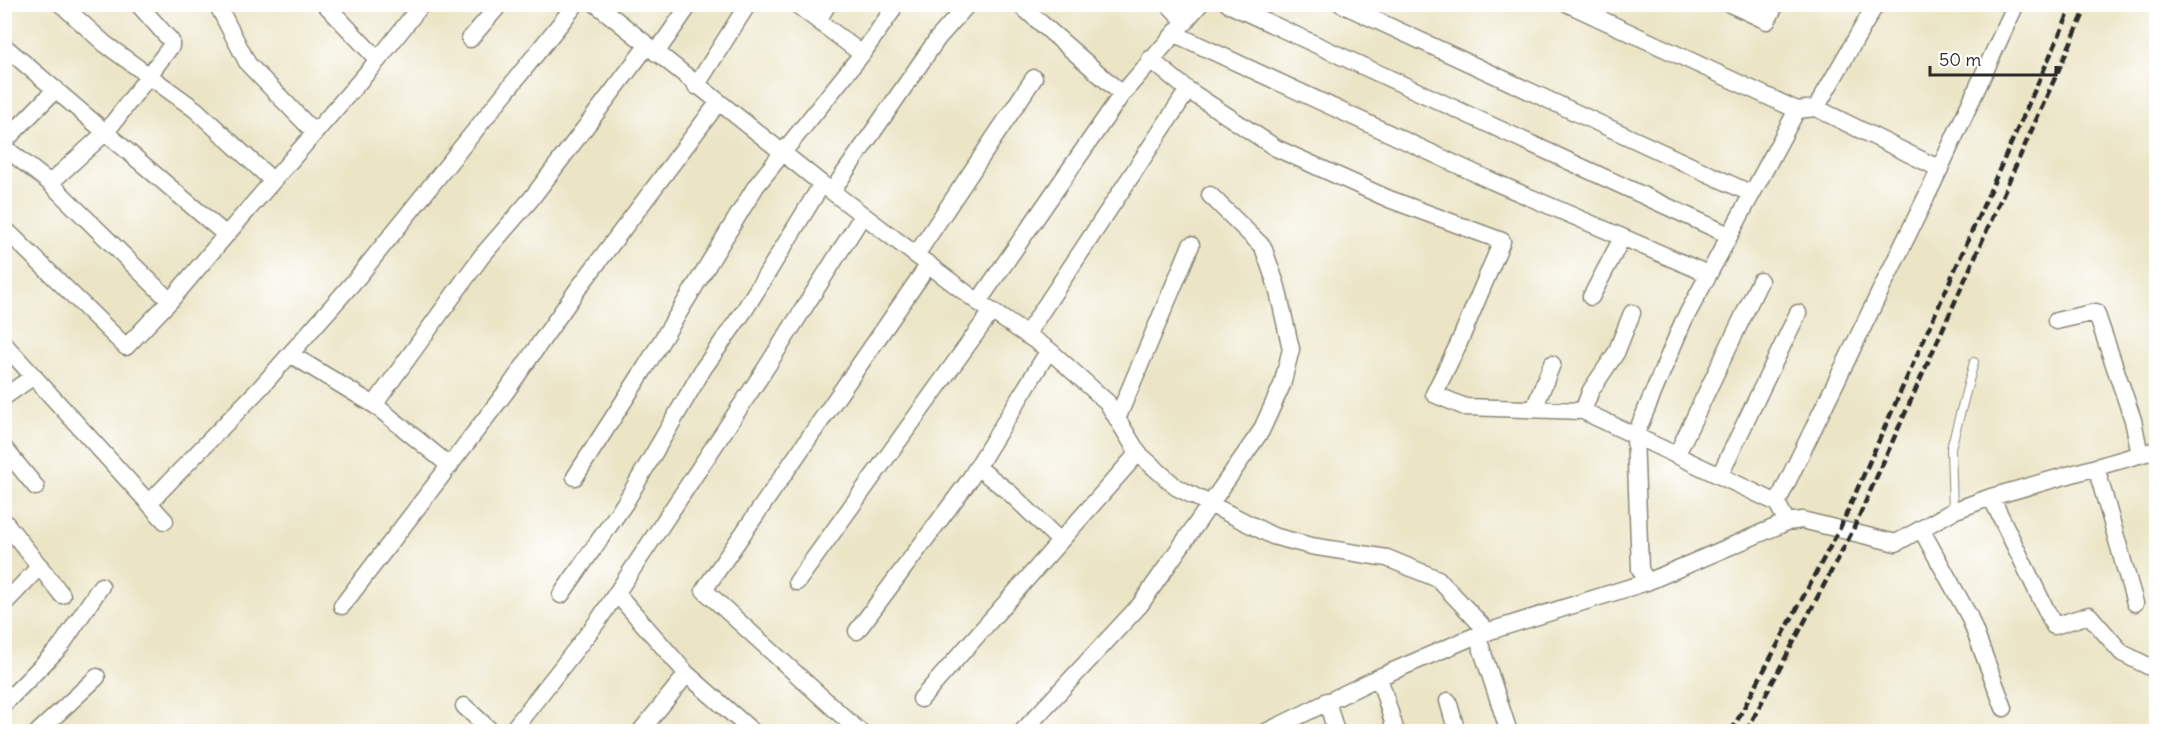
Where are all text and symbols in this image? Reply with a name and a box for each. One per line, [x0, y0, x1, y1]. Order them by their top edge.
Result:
scale bar [1930, 39, 2056, 77]
text: 50 m [1939, 48, 1981, 71]

